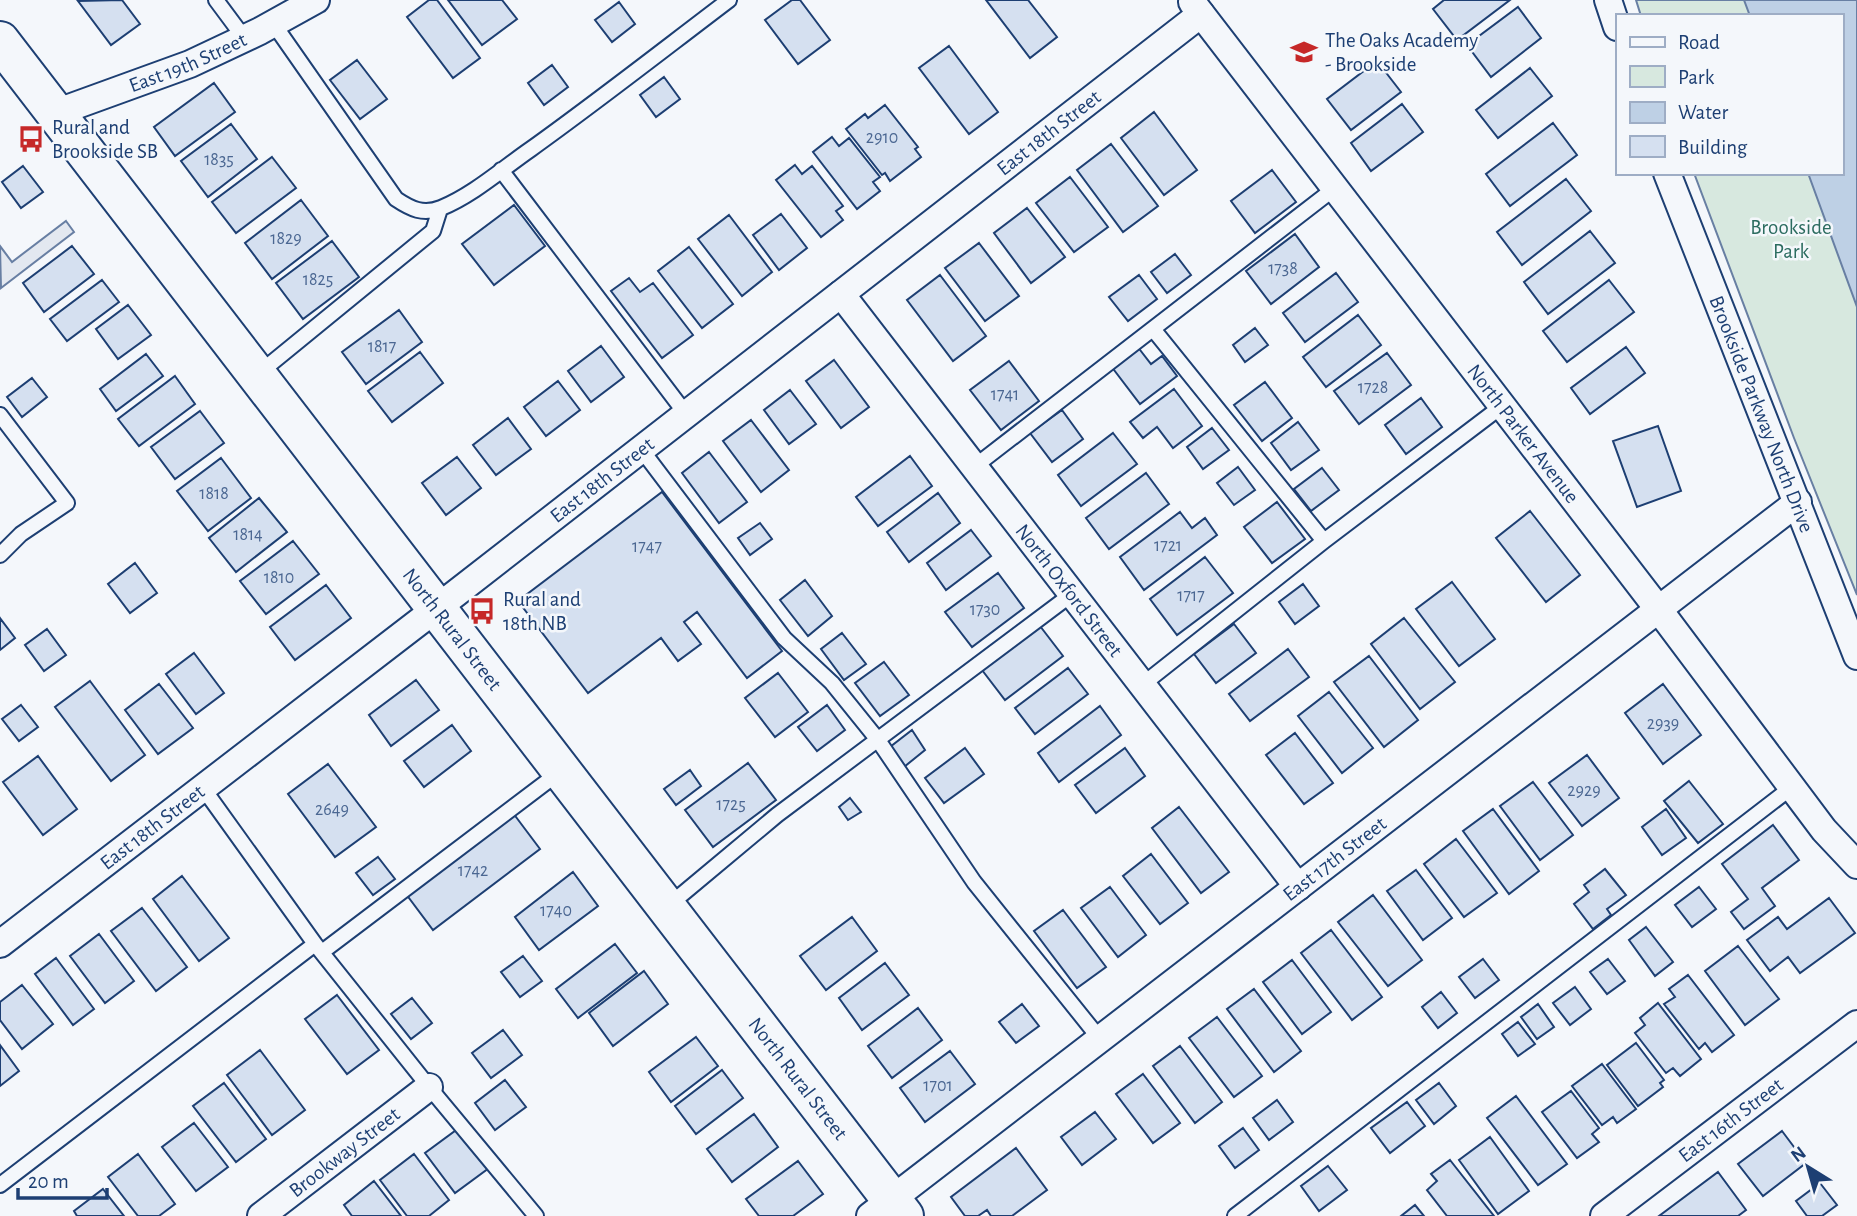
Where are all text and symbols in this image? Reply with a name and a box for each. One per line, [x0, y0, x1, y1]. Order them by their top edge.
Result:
legend [1616, 14, 1843, 175]
street label: East 19th Street [126, 28, 250, 96]
place label: The Oaks Academy - Brookside [1325, 30, 1478, 75]
text: Road [1678, 32, 1720, 53]
school or university icon: The Oaks Academy - Brookside [1289, 37, 1319, 67]
text: Park [1678, 67, 1715, 88]
street label: East 18th Street [993, 86, 1105, 179]
text: Water [1678, 102, 1728, 123]
place label: Rural and Brookside SB [52, 117, 158, 162]
bus stop icon: Rural and Brookside SB [16, 124, 46, 154]
house number: 2910 [866, 129, 898, 147]
text: Building [1678, 137, 1748, 158]
house number: 1835 [204, 151, 234, 169]
park label: Brookside Park [1750, 217, 1832, 262]
house number: 1829 [270, 230, 302, 248]
house number: 1738 [1268, 260, 1298, 278]
house number: 1825 [303, 271, 333, 289]
street label: Brookside Parkway North Drive [1706, 293, 1818, 535]
house number: 1817 [368, 338, 396, 356]
street label: North Parker Avenue [1464, 360, 1583, 507]
house number: 1728 [1358, 379, 1388, 397]
house number: 1741 [991, 386, 1019, 404]
street label: East 18th Street [546, 433, 658, 527]
house number: 1818 [199, 485, 229, 503]
street label: North Oxford Street [1012, 520, 1127, 661]
house number: 1814 [233, 526, 263, 544]
house number: 1721 [1154, 537, 1182, 555]
house number: 1747 [632, 538, 662, 556]
street label: North Rural Street [399, 564, 506, 694]
house number: 1810 [264, 569, 294, 587]
house number: 1717 [1177, 587, 1205, 605]
place label: Rural and 18th NB [503, 589, 581, 634]
bus stop icon: Rural and 18th NB [467, 596, 497, 626]
house number: 1730 [970, 601, 1000, 619]
house number: 2939 [1647, 715, 1679, 733]
street label: East 18th Street [96, 780, 208, 873]
house number: 2929 [1567, 782, 1601, 800]
house number: 1725 [716, 796, 746, 814]
house number: 2649 [315, 801, 349, 819]
street label: East 17th Street [1279, 812, 1390, 905]
house number: 1742 [458, 862, 488, 880]
house number: 1740 [540, 902, 572, 920]
street label: North Rural Street [745, 1013, 852, 1144]
street label: East 16th Street [1675, 1074, 1787, 1166]
house number: 1701 [923, 1077, 953, 1095]
street label: Brookway Street [285, 1103, 404, 1201]
north arrow [1773, 1132, 1843, 1202]
text: N [1788, 1143, 1810, 1166]
scale bar [18, 1156, 107, 1200]
text: 20 m [28, 1171, 69, 1192]

